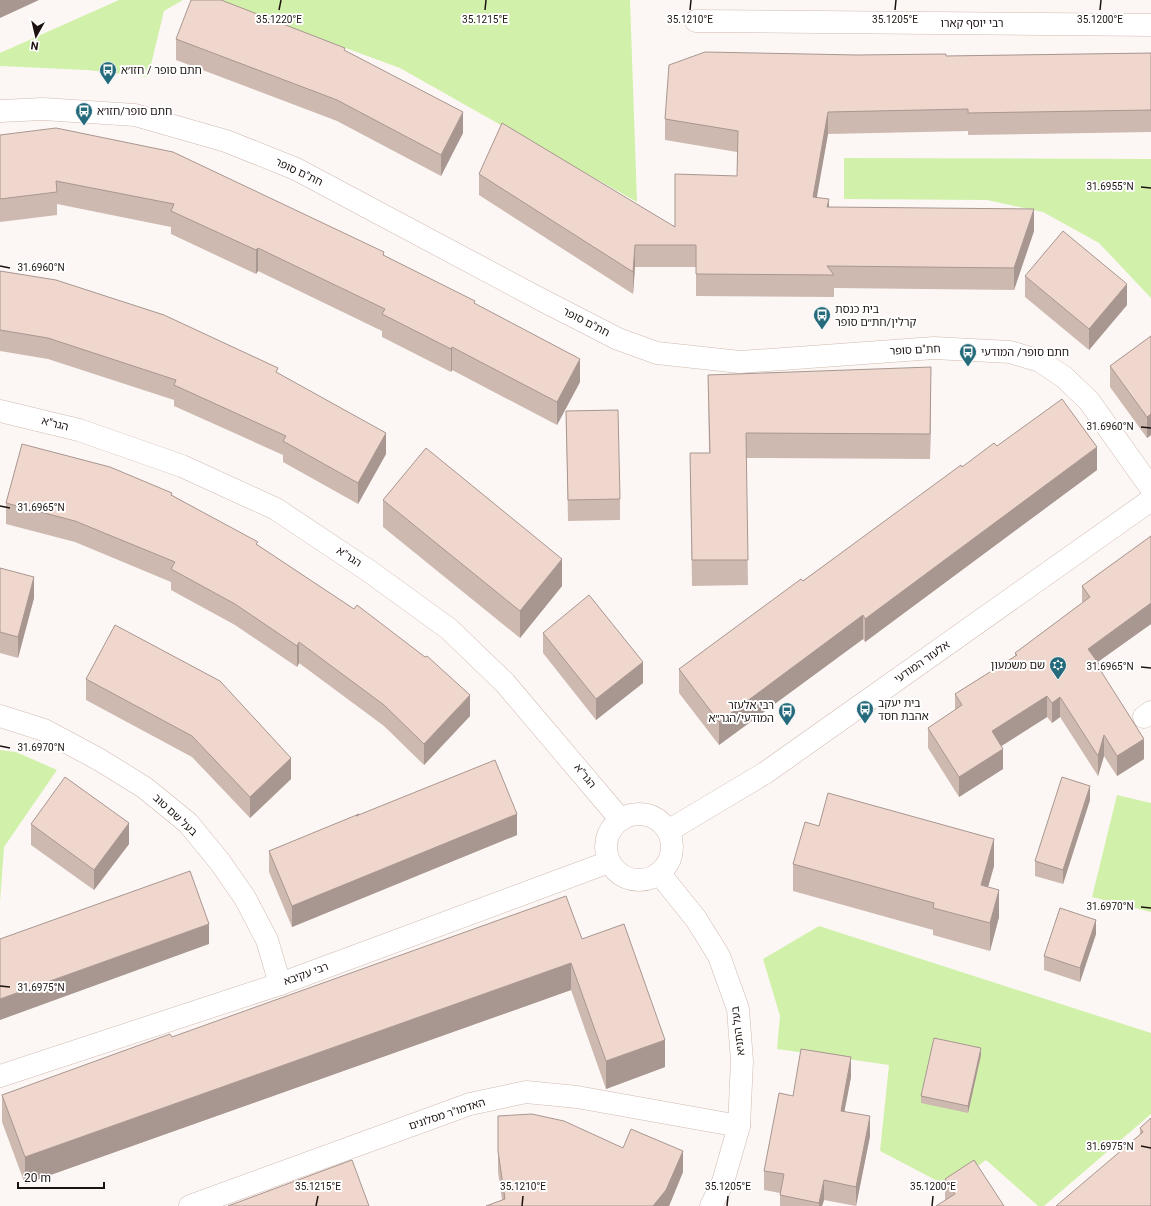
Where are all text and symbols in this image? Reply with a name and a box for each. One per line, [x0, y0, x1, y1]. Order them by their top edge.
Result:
text: 35.1220°E [256, 14, 302, 25]
text: 35.1215°E [462, 14, 508, 25]
text: 35.1210°E [667, 14, 713, 25]
text: 35.1205°E [872, 14, 918, 25]
text: 35.1200°E [1077, 14, 1123, 25]
north arrow [16, 16, 56, 56]
street label: רבי יוסף קארו [940, 17, 1004, 30]
text: N [30, 38, 39, 52]
bus stop icon: חתם סופר / חזו׳א [98, 60, 118, 85]
place label: חתם סופר / חזו׳א [121, 64, 202, 77]
bus stop icon: חתם סופר/חזו׳א [74, 101, 94, 126]
place label: חתם סופר/חזו׳א [97, 105, 172, 118]
street label: חת"ם סופר [273, 155, 325, 189]
text: 31.6955°N [1086, 181, 1134, 192]
text: 31.6960°N [17, 262, 65, 273]
place label: בית כנסת קרלין/חת״ם סופר [835, 303, 917, 329]
street label: חת"ם סופר [560, 305, 612, 339]
bus stop icon: בית כנסת קרלין/חת״ם סופר [812, 305, 832, 330]
street label: חת"ם סופר [889, 342, 941, 358]
bus stop icon: חתם סופר/ המודעי [958, 342, 978, 367]
place label: חתם סופר/ המודעי [981, 346, 1069, 359]
street label: הגר"א [40, 414, 70, 434]
text: 31.6960°N [1086, 421, 1134, 432]
text: 31.6965°N [17, 502, 65, 513]
street label: הגר"א [334, 544, 364, 570]
street label: אלעזר המודעי [892, 638, 952, 686]
synagogue icon: שם משמעון [1048, 655, 1068, 680]
place label: שם משמעון [991, 659, 1045, 672]
text: 31.6965°N [1086, 661, 1134, 672]
place label: בית יעקב אהבת חסד [878, 697, 929, 723]
place label: רבי אלעזר המודעי/הגר״א [709, 699, 774, 725]
bus stop icon: בית יעקב אהבת חסד [855, 699, 875, 724]
bus stop icon: רבי אלעזר המודעי/הגר״א [777, 701, 797, 726]
text: 31.6970°N [17, 742, 65, 753]
street label: הגר"א [571, 761, 599, 791]
street label: בעל שם טוב [150, 791, 200, 839]
text: 31.6970°N [1086, 901, 1134, 912]
street label: רבי עקיבא [282, 960, 330, 988]
text: 31.6975°N [17, 982, 65, 993]
street label: בעל התניא [729, 1005, 747, 1057]
street label: האדמו"ר מסלונים [407, 1095, 487, 1133]
text: 31.6975°N [1086, 1141, 1134, 1152]
scale bar [18, 1164, 104, 1190]
text: 20 m [24, 1171, 51, 1185]
text: 35.1215°E [295, 1181, 341, 1192]
text: 35.1210°E [500, 1181, 546, 1192]
text: 35.1205°E [705, 1181, 751, 1192]
text: 35.1200°E [910, 1181, 956, 1192]

